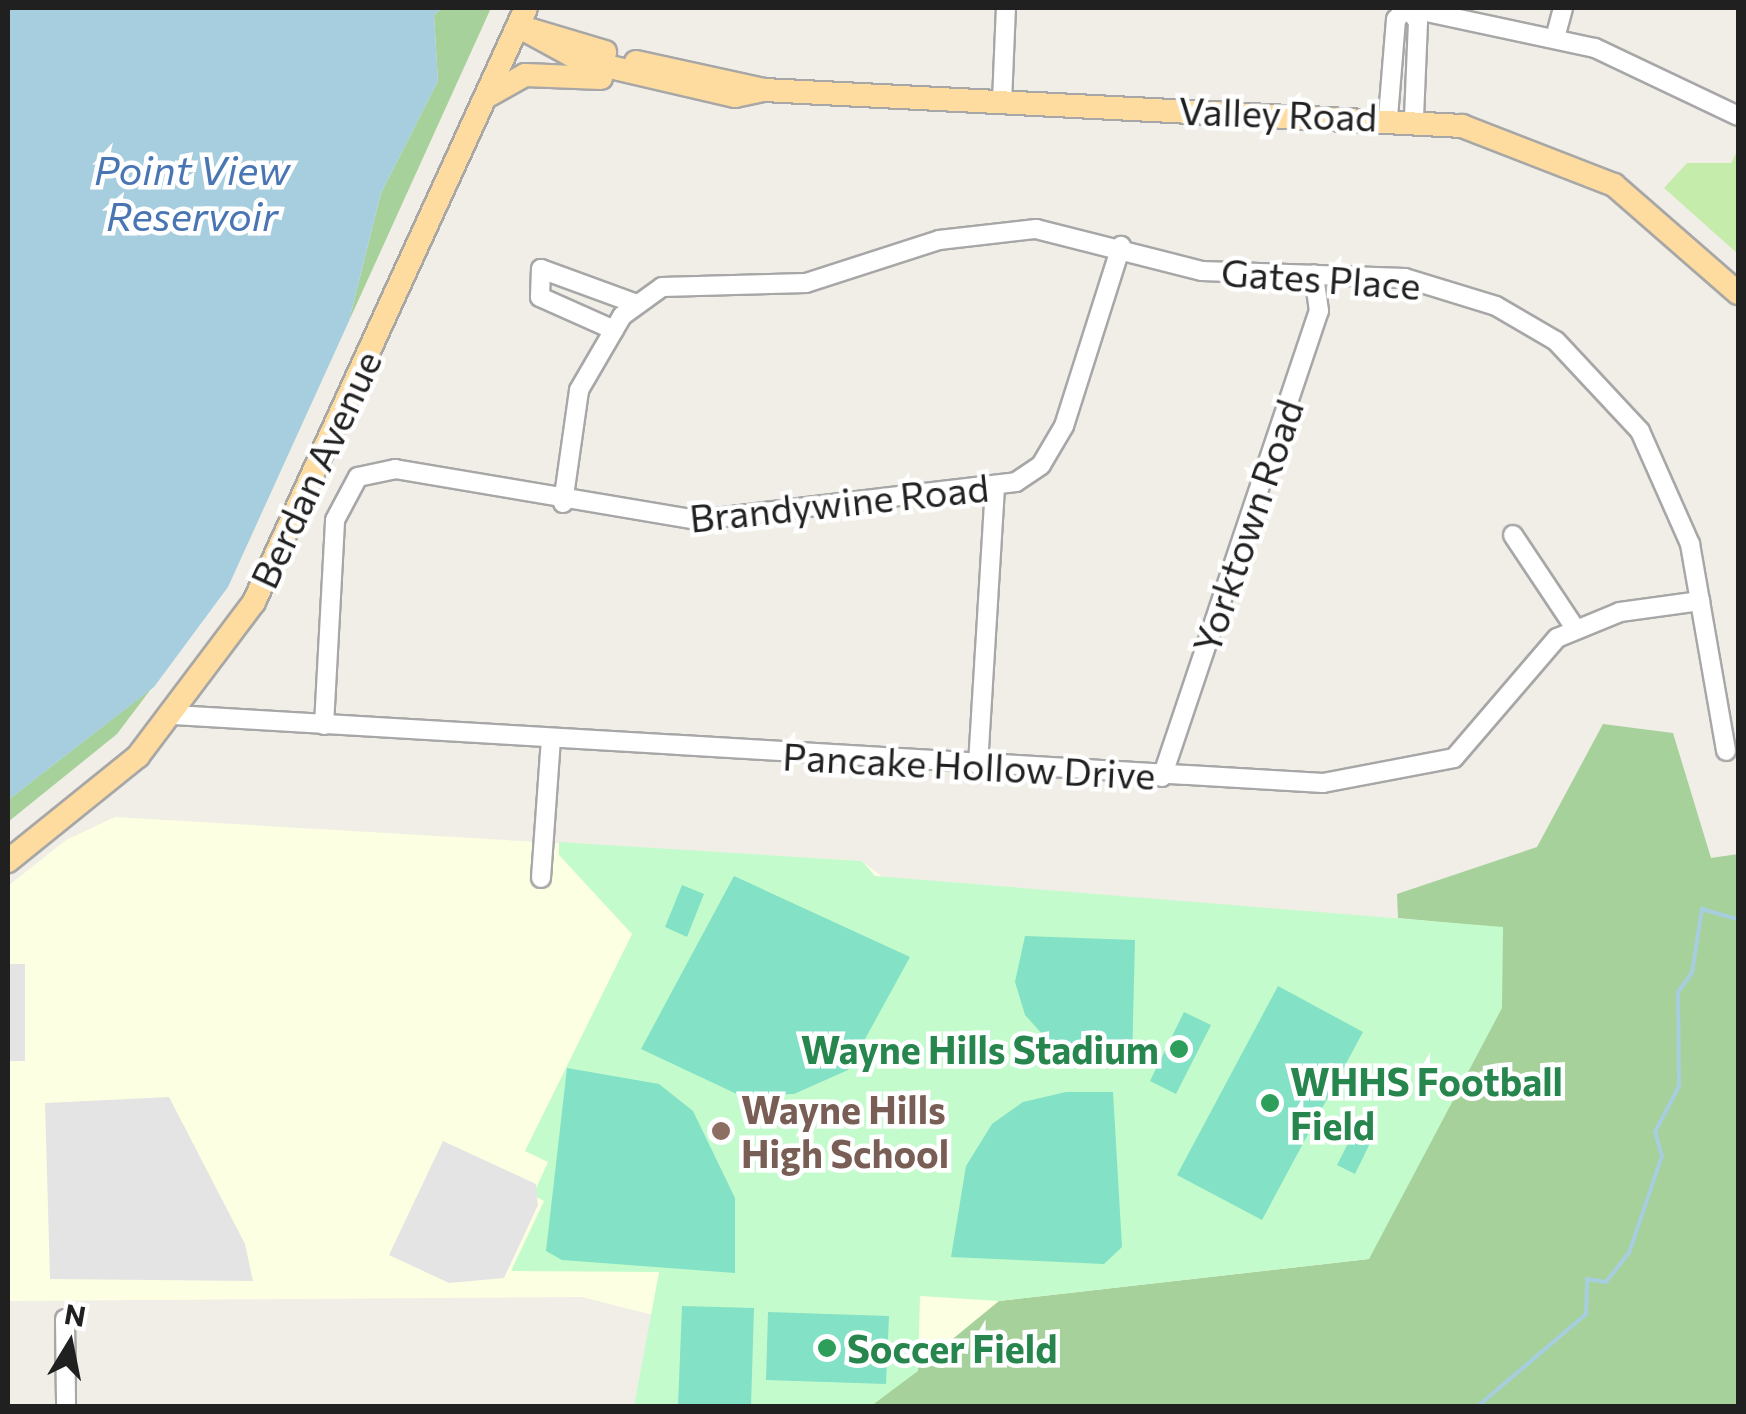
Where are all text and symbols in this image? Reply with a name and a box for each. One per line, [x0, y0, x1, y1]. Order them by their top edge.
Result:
street label: Valley Road [1178, 87, 1378, 139]
water label: Point View Reservoir [94, 145, 290, 239]
street label: Gates Place [1220, 248, 1422, 308]
street label: Berdan Avenue [240, 343, 390, 595]
street label: Yorktown Road [1182, 393, 1312, 659]
street label: Brandywine Road [687, 464, 991, 540]
street label: Pancake Hollow Drive [781, 732, 1157, 798]
place label: Wayne Hills Stadium [801, 1026, 1159, 1072]
marker: Wayne Hills Stadium [1168, 1038, 1190, 1060]
place label: WHHS Football Field [1290, 1058, 1563, 1148]
place label: Wayne Hills High School [741, 1086, 949, 1176]
marker: WHHS Football Field [1259, 1092, 1281, 1114]
marker: Wayne Hills High School [710, 1120, 732, 1142]
north arrow [20, 1294, 120, 1394]
text: N [62, 1296, 89, 1333]
place label: Soccer Field [847, 1325, 1057, 1371]
marker: Soccer Field [816, 1337, 838, 1359]

